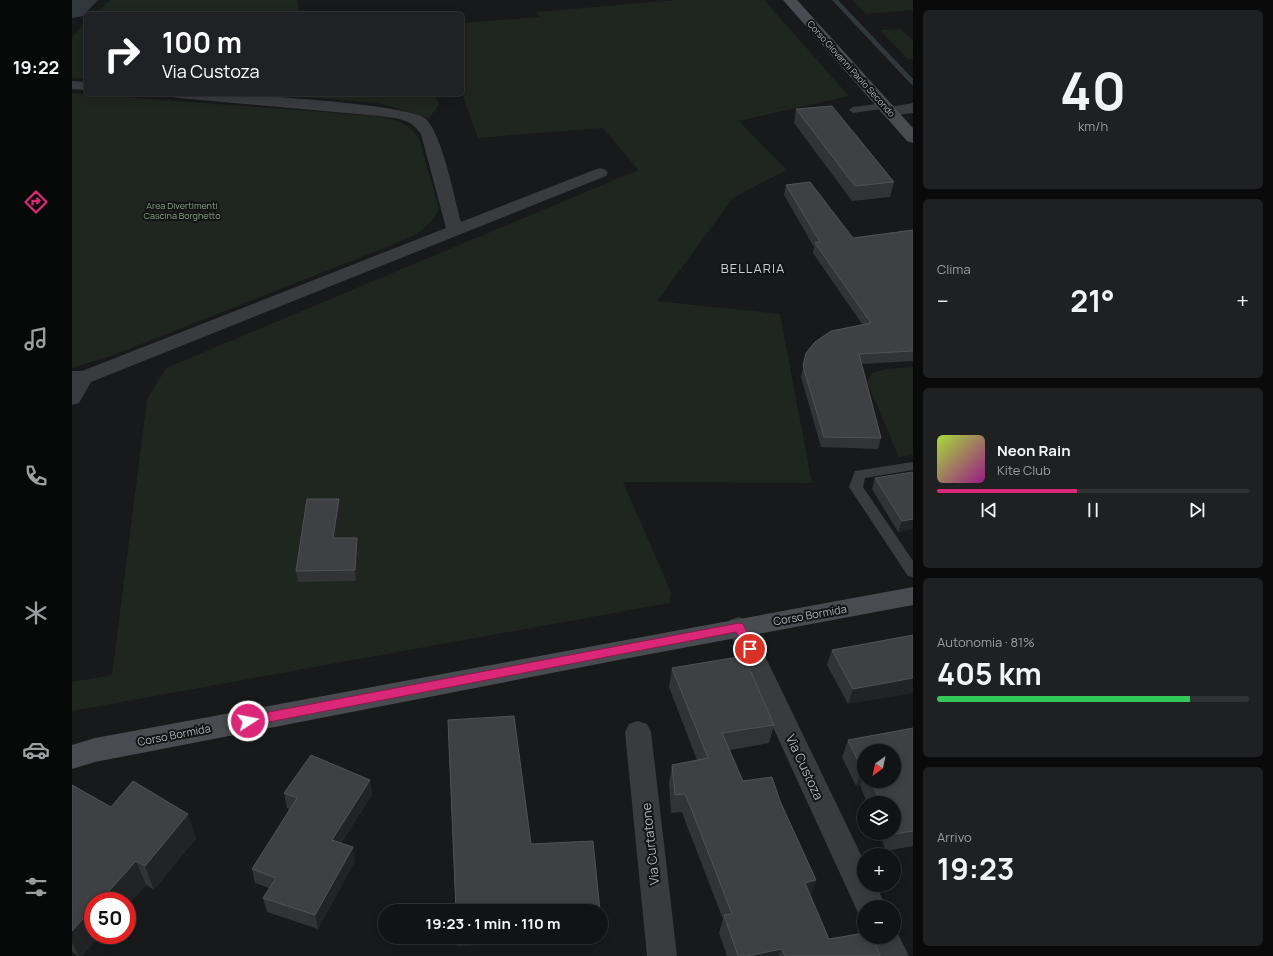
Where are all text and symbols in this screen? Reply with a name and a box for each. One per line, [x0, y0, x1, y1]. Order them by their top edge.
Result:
street label: Corso Giovanni Paolo Secondo [804, 18, 898, 120]
text: 100 m [162, 23, 242, 61]
icon: right [96, 28, 148, 80]
text: 19:22 [13, 55, 59, 79]
text: 40 [1060, 55, 1126, 126]
text: Via Custoza [162, 59, 259, 83]
text: km/h [1078, 117, 1108, 135]
icon: directions [22, 188, 50, 216]
park label: Area Divertimenti Cascina Borghetto [143, 199, 221, 222]
district label: BELLARIA [721, 259, 785, 277]
text: Clima [937, 260, 971, 278]
text: 21° [1070, 280, 1115, 321]
text: − [937, 286, 949, 316]
text: + [1236, 286, 1249, 316]
icon: music [22, 325, 50, 353]
text: Neon Rain [997, 440, 1071, 461]
text: Kite Club [997, 461, 1051, 479]
icon: phone [22, 462, 50, 490]
icon: previous [978, 499, 1000, 521]
icon: pause [1082, 499, 1104, 521]
icon: next [1186, 499, 1208, 521]
icon: climate [22, 599, 50, 627]
street label: Corso Bormida [772, 601, 848, 628]
pin [733, 632, 767, 666]
text: Autonomia · 81% [937, 633, 1035, 651]
icon: arrive [739, 638, 761, 660]
text: 405 km [937, 653, 1042, 694]
position arrow [227, 700, 269, 742]
street label: Corso Bormida [136, 720, 212, 749]
street label: Via Custoza [782, 731, 828, 803]
icon: car [22, 736, 50, 764]
north arrow [857, 744, 901, 788]
map controls [857, 744, 901, 944]
button: layers [857, 796, 901, 840]
street label: Via Curtatone [637, 802, 663, 886]
text: Arrivo [937, 828, 972, 846]
button: + [857, 848, 901, 892]
text: 19:23 [937, 848, 1014, 889]
icon: filters [22, 873, 50, 901]
speed limit sign: 50 [84, 892, 136, 944]
button: − [857, 900, 901, 944]
text: 19:23 · 1 min · 110 m [426, 913, 560, 934]

